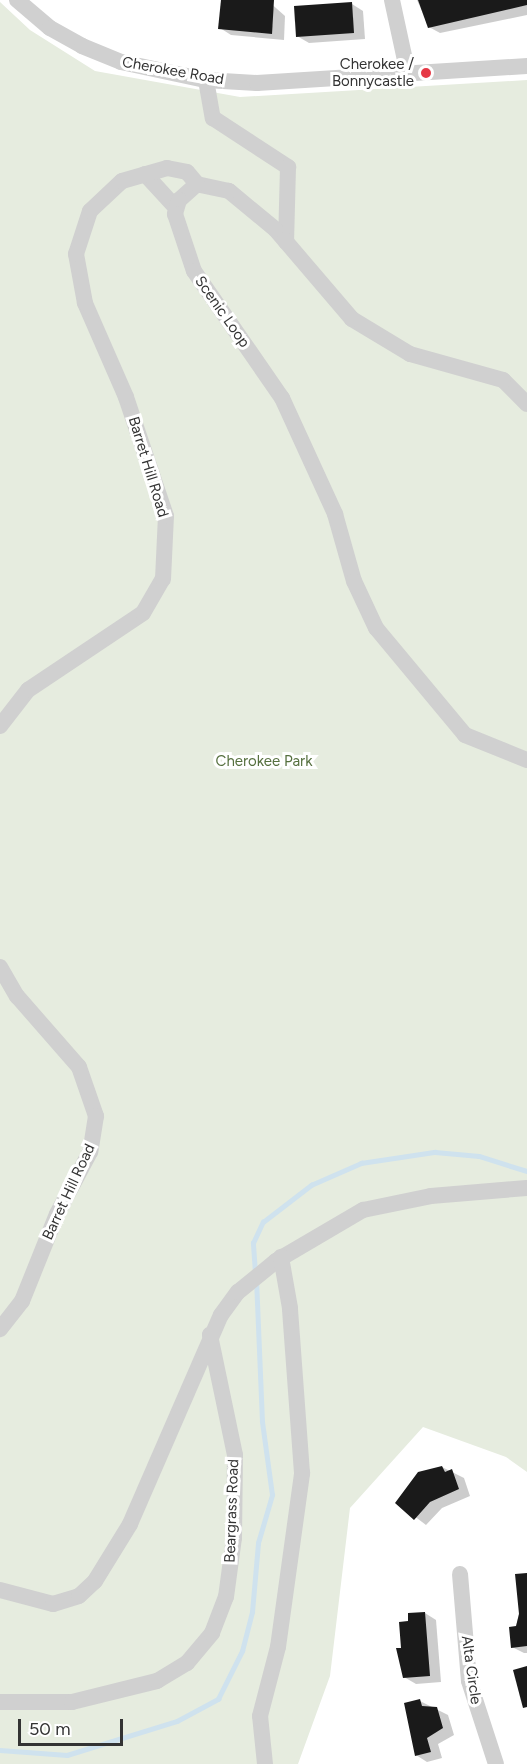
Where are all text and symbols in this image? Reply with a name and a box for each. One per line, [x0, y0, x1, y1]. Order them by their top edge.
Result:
street label: Cherokee Road [121, 53, 225, 89]
place label: Cherokee / Bonnycastle [332, 55, 414, 90]
marker: Cherokee / Bonnycastle [419, 66, 433, 80]
street label: Scenic Loop [191, 273, 253, 351]
street label: Barret Hill Road [124, 415, 172, 519]
park label: Cherokee Park [216, 753, 312, 771]
street label: Barret Hill Road [39, 1141, 99, 1243]
street label: Beargrass Road [221, 1459, 243, 1563]
street label: Alta Circle [457, 1634, 485, 1706]
scale bar [21, 1707, 126, 1745]
text: 50 m [29, 1718, 71, 1740]

